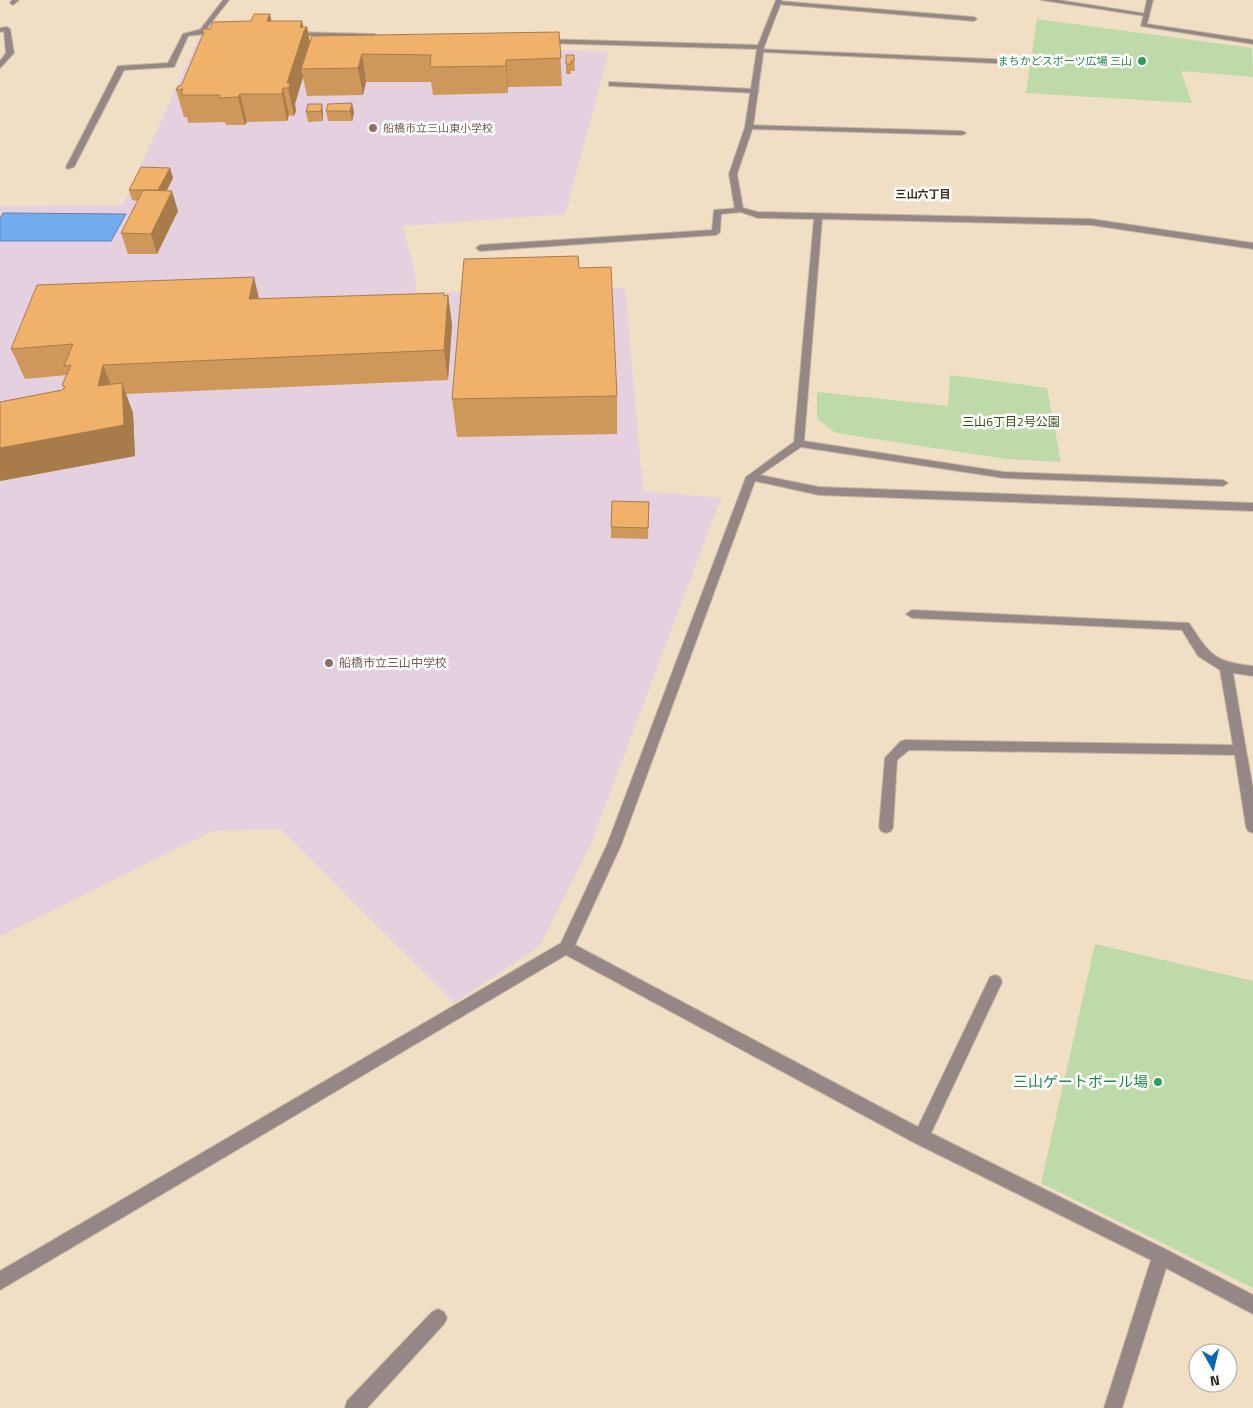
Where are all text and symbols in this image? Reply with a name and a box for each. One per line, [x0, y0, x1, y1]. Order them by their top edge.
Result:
place label: まちかどスポーツ広場 三山 [998, 53, 1132, 69]
marker: まちかどスポーツ広場 三山 [1136, 55, 1148, 67]
place label: 船橋市立三山東小学校 [383, 120, 493, 136]
marker: 船橋市立三山東小学校 [367, 122, 379, 134]
district label: 三山六丁目 [896, 186, 951, 202]
park label: 三山6丁目2号公園 [962, 412, 1060, 431]
place label: 船橋市立三山中学校 [339, 653, 447, 672]
marker: 船橋市立三山中学校 [323, 657, 335, 669]
place label: 三山ゲートボール場 [1013, 1070, 1148, 1093]
marker: 三山ゲートボール場 [1152, 1076, 1164, 1088]
north arrow [1188, 1343, 1238, 1393]
text: N [1209, 1370, 1221, 1392]

